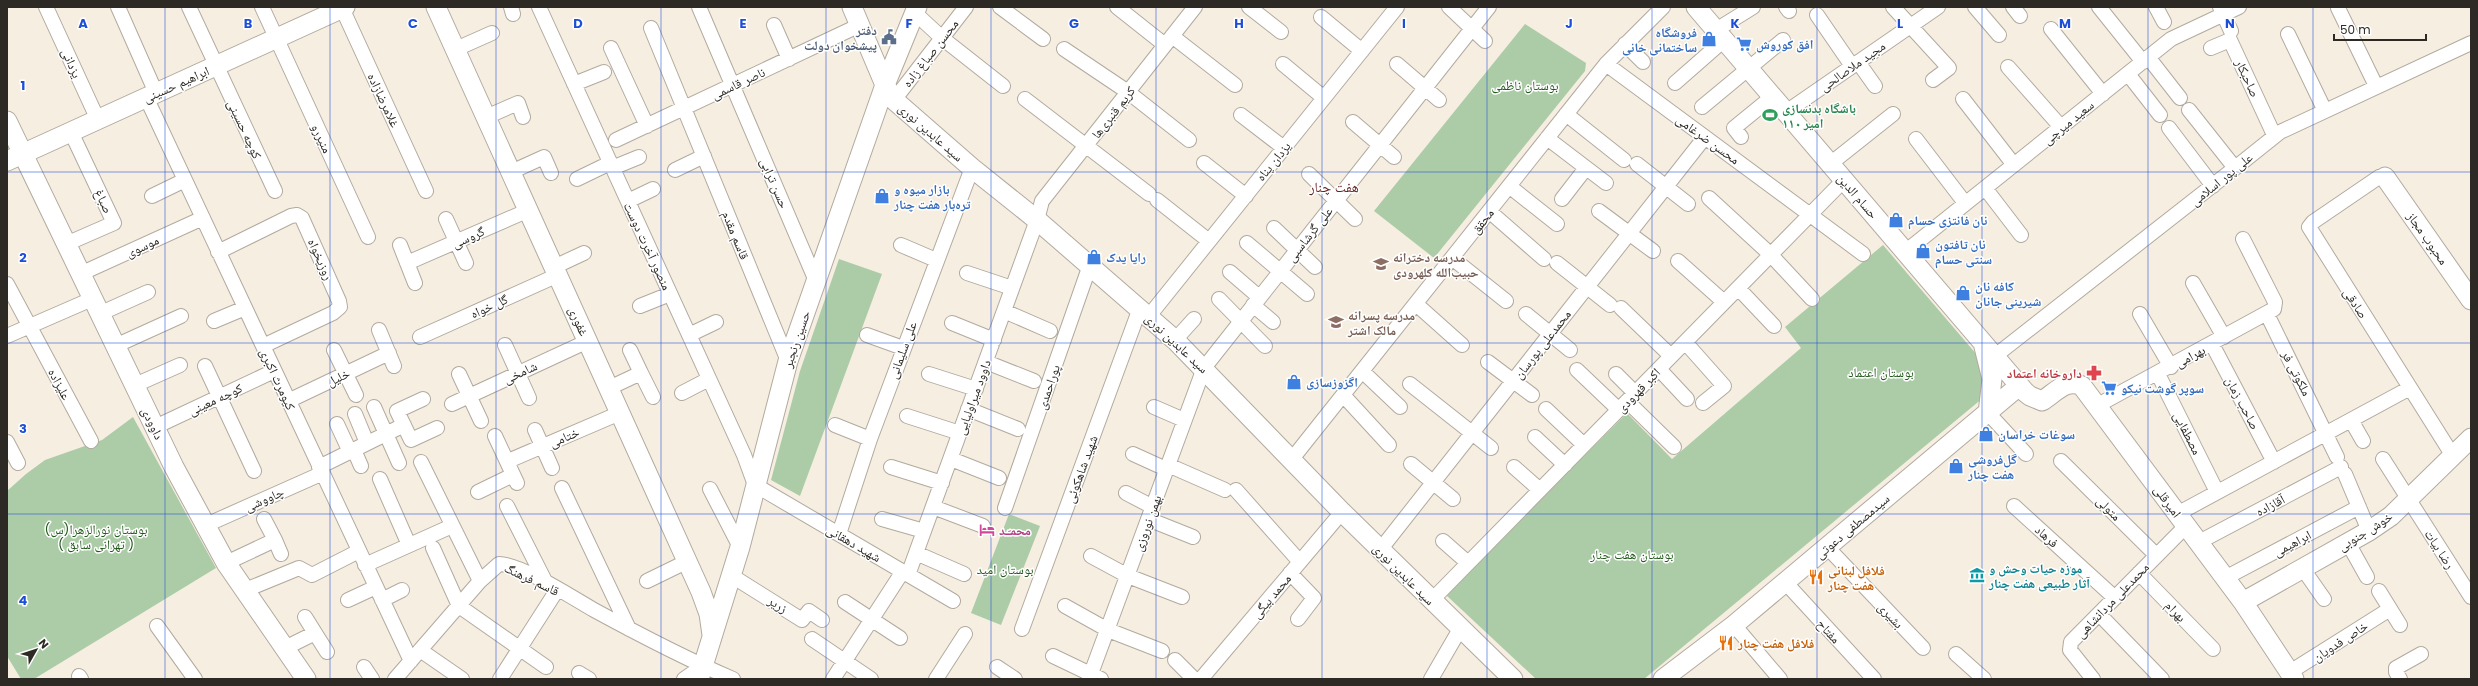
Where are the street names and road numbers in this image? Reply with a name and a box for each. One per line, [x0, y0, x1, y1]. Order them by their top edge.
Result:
street label: محسن صباغ زاده [898, 15, 963, 91]
street label: مجید ملاصالحی [1815, 37, 1889, 96]
street label: یزدانی [57, 45, 86, 81]
street label: صاحبکار [2230, 55, 2265, 100]
street label: ابراهیم حسینی [140, 61, 212, 108]
street label: ناصر قاسمی [708, 63, 768, 104]
street label: غلامرضازاده [363, 70, 405, 131]
street label: کریم قنبری‌ها [1087, 82, 1140, 142]
street label: کوچه حسینی [223, 96, 267, 162]
street label: سعید میرچی [2039, 96, 2098, 149]
street label: سید عابدین نوری [894, 99, 967, 166]
street label: محسن ضرغامی [1672, 110, 1743, 169]
street label: منیررو [306, 120, 337, 156]
street label: یزدان پناه [1251, 137, 1295, 185]
street label: علی پور اسلامی [2186, 148, 2257, 211]
street label: حسن ترابی [755, 155, 794, 211]
street label: حسام الدین [1833, 170, 1883, 223]
street label: صباغ [90, 186, 117, 217]
street label: منصور آخرت دوست [619, 199, 676, 293]
street label: علی گرشاسبی [1282, 202, 1337, 266]
street label: محقق [1466, 204, 1499, 238]
street label: محبوب مجاز [2402, 207, 2453, 269]
street label: قاسم مقدم [717, 208, 754, 262]
street label: گروسی [449, 222, 488, 253]
street label: موسوی [122, 230, 162, 262]
street label: روزیخواه [303, 235, 338, 283]
street label: صادقی [2339, 284, 2373, 322]
street label: گل خواه [467, 290, 512, 323]
street label: غفوری [564, 303, 594, 340]
street label: محمدعلی پورسان [1509, 306, 1576, 383]
street label: حسین رنجبر [778, 308, 815, 371]
street label: سید عابدین نوری [1141, 309, 1213, 378]
street label: علی سلیمانی [883, 318, 922, 381]
street label: بهرامی [2172, 340, 2209, 372]
street label: کیومرث اکبری [255, 345, 300, 414]
street label: ملکوتی فر [2277, 346, 2316, 399]
street label: شامخی [500, 356, 540, 389]
street label: داوود میراولیایی [951, 357, 996, 437]
street label: پوراحمدی [1032, 362, 1065, 412]
street label: خلیل [323, 364, 353, 391]
street label: اکبر قهرودی [1612, 364, 1665, 417]
street label: علیزاده [43, 365, 76, 404]
street label: صاحب زمان [2221, 373, 2264, 433]
street label: کوچه معینی [185, 378, 246, 420]
street label: داوودی [137, 404, 169, 443]
street label: مصطفایی [2169, 408, 2206, 458]
street label: ختامی [546, 423, 582, 452]
street label: شهید شاهکوئی [1060, 433, 1103, 506]
street label: امیرقلی [2149, 481, 2186, 522]
street label: چاووشی [242, 482, 287, 517]
street label: سیدمصطفی دعوتی [1811, 489, 1894, 563]
street label: آقازاده [2252, 490, 2289, 521]
street label: بهمن نوروزی [1128, 492, 1166, 554]
street label: متولی [2092, 492, 2125, 525]
street label: خوش جنوبی [2334, 507, 2396, 556]
street label: شهید دهقانی [823, 520, 885, 567]
street label: فرهاد [2031, 521, 2063, 552]
street label: ابراهیمی [2270, 526, 2315, 561]
street label: رضا بیات [2420, 526, 2459, 573]
street label: سید عابدین نوری [1368, 539, 1439, 610]
street label: قاسم فرهنگ [501, 558, 562, 600]
street label: محمدعلی مردانشاهی [2071, 558, 2154, 643]
street label: محمد بیگی [1247, 570, 1296, 623]
street label: زریر [763, 591, 791, 618]
street label: بهرام [2161, 596, 2191, 626]
street label: بشیری [1873, 598, 1908, 633]
street label: مفتاح [1812, 615, 1845, 648]
street label: خاص فدویان [2309, 616, 2372, 666]

